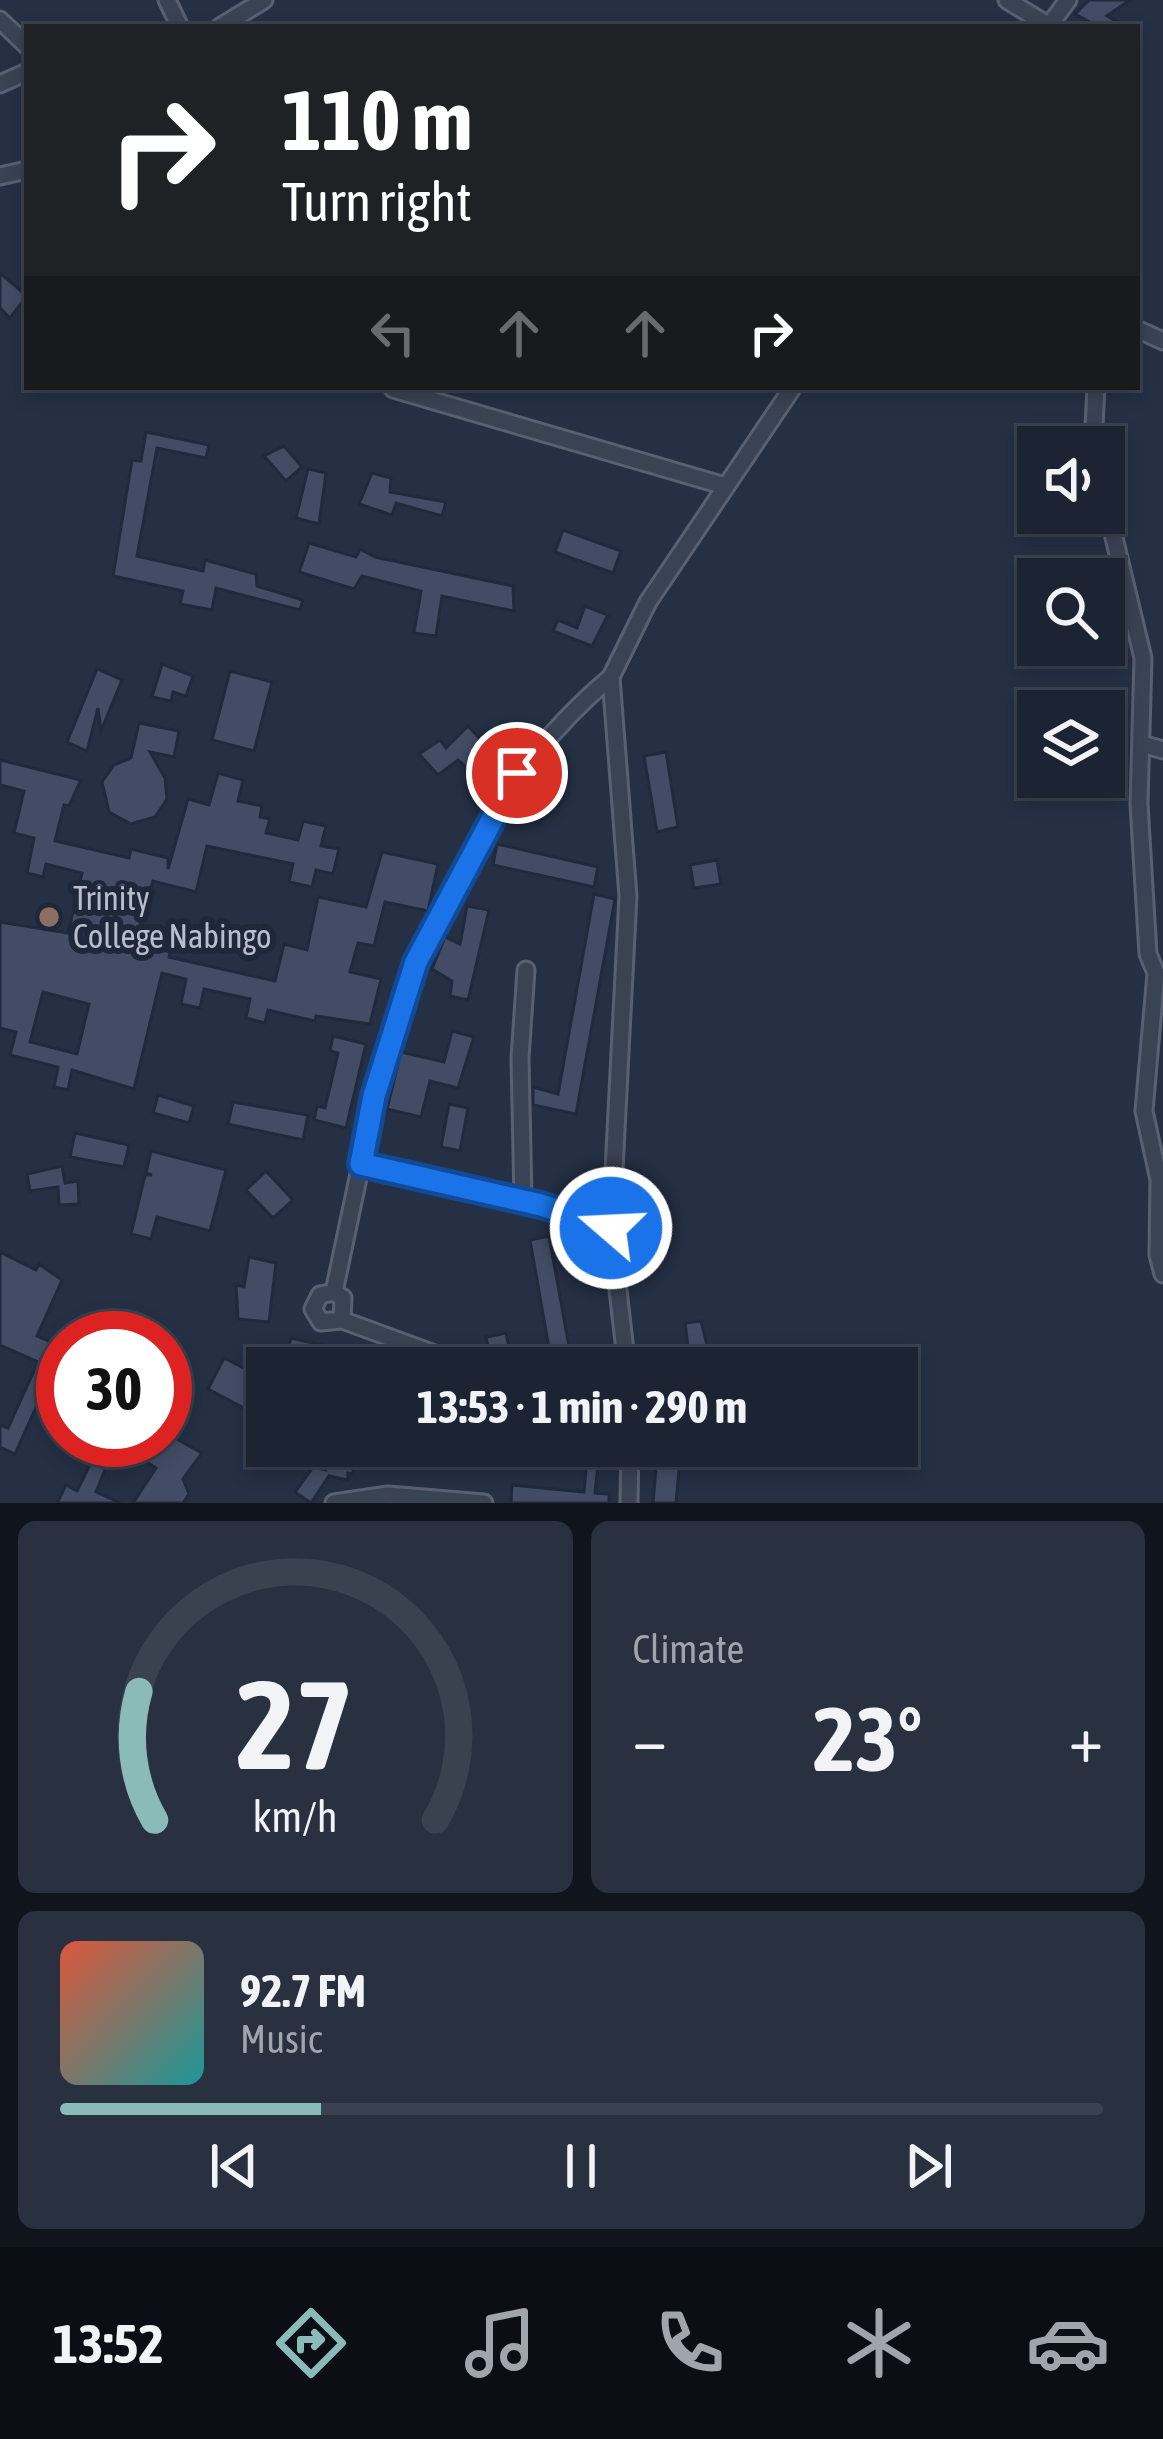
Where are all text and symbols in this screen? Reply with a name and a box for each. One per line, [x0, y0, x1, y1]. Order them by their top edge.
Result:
icon: right [84, 72, 240, 228]
text: 110 m [282, 72, 472, 168]
text: Turn right [282, 171, 472, 232]
icon: left [360, 300, 426, 366]
icon: ahead [486, 300, 552, 366]
icon: ahead [612, 300, 678, 366]
icon: right [738, 300, 804, 366]
map controls [1017, 426, 1125, 798]
button: sound [1017, 426, 1125, 534]
button: search [1017, 558, 1125, 666]
button: layers [1017, 690, 1125, 798]
pin [466, 722, 568, 824]
icon: arrive [484, 740, 550, 806]
place label: Trinity College Nabingo [73, 879, 272, 955]
marker: Trinity College Nabingo [36, 904, 62, 930]
position arrow [548, 1165, 674, 1291]
speed limit sign: 30 [36, 1311, 192, 1467]
text: 13:53 · 1 min · 290 m [417, 1381, 747, 1433]
text: Climate [633, 1627, 744, 1671]
text: 27 [237, 1652, 354, 1795]
text: 23° [813, 1687, 922, 1790]
text: − [633, 1700, 667, 1776]
text: + [1069, 1700, 1103, 1776]
text: km/h [253, 1792, 338, 1841]
text: 92.7 FM [240, 1965, 366, 2017]
text: Music [240, 2017, 322, 2061]
icon: previous [201, 2133, 267, 2199]
icon: pause [548, 2133, 614, 2199]
icon: next [896, 2133, 962, 2199]
icon: directions [269, 2301, 353, 2385]
icon: music [458, 2301, 542, 2385]
icon: phone [648, 2301, 732, 2385]
icon: climate [837, 2301, 921, 2385]
icon: car [1026, 2301, 1110, 2385]
text: 13:52 [53, 2313, 164, 2374]

